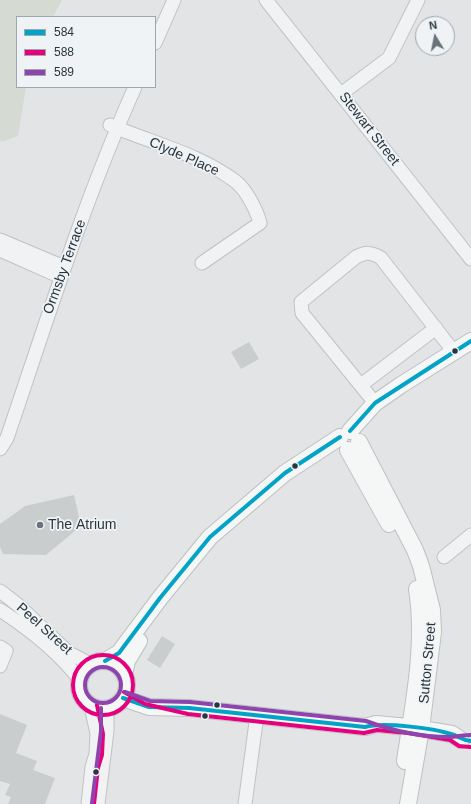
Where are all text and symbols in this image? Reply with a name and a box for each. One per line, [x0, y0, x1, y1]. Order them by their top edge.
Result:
legend [16, 16, 156, 88]
north arrow [415, 16, 455, 56]
text: N [428, 19, 438, 32]
text: 584 [54, 25, 74, 39]
text: 588 [54, 45, 74, 59]
text: 589 [54, 65, 74, 79]
street label: Stewart Street [335, 89, 403, 169]
street label: Clyde Place [146, 134, 222, 180]
street label: Ormsby Terrace [40, 217, 90, 317]
unlabelled marker [450, 346, 460, 356]
unlabelled marker [290, 461, 300, 471]
place label: The Atrium [48, 517, 116, 533]
marker: The Atrium [35, 520, 45, 530]
street label: Peel Street [13, 600, 75, 658]
street label: Sutton Street [416, 622, 440, 704]
unlabelled marker [212, 700, 222, 710]
unlabelled marker [200, 711, 210, 721]
unlabelled marker [91, 767, 101, 777]

